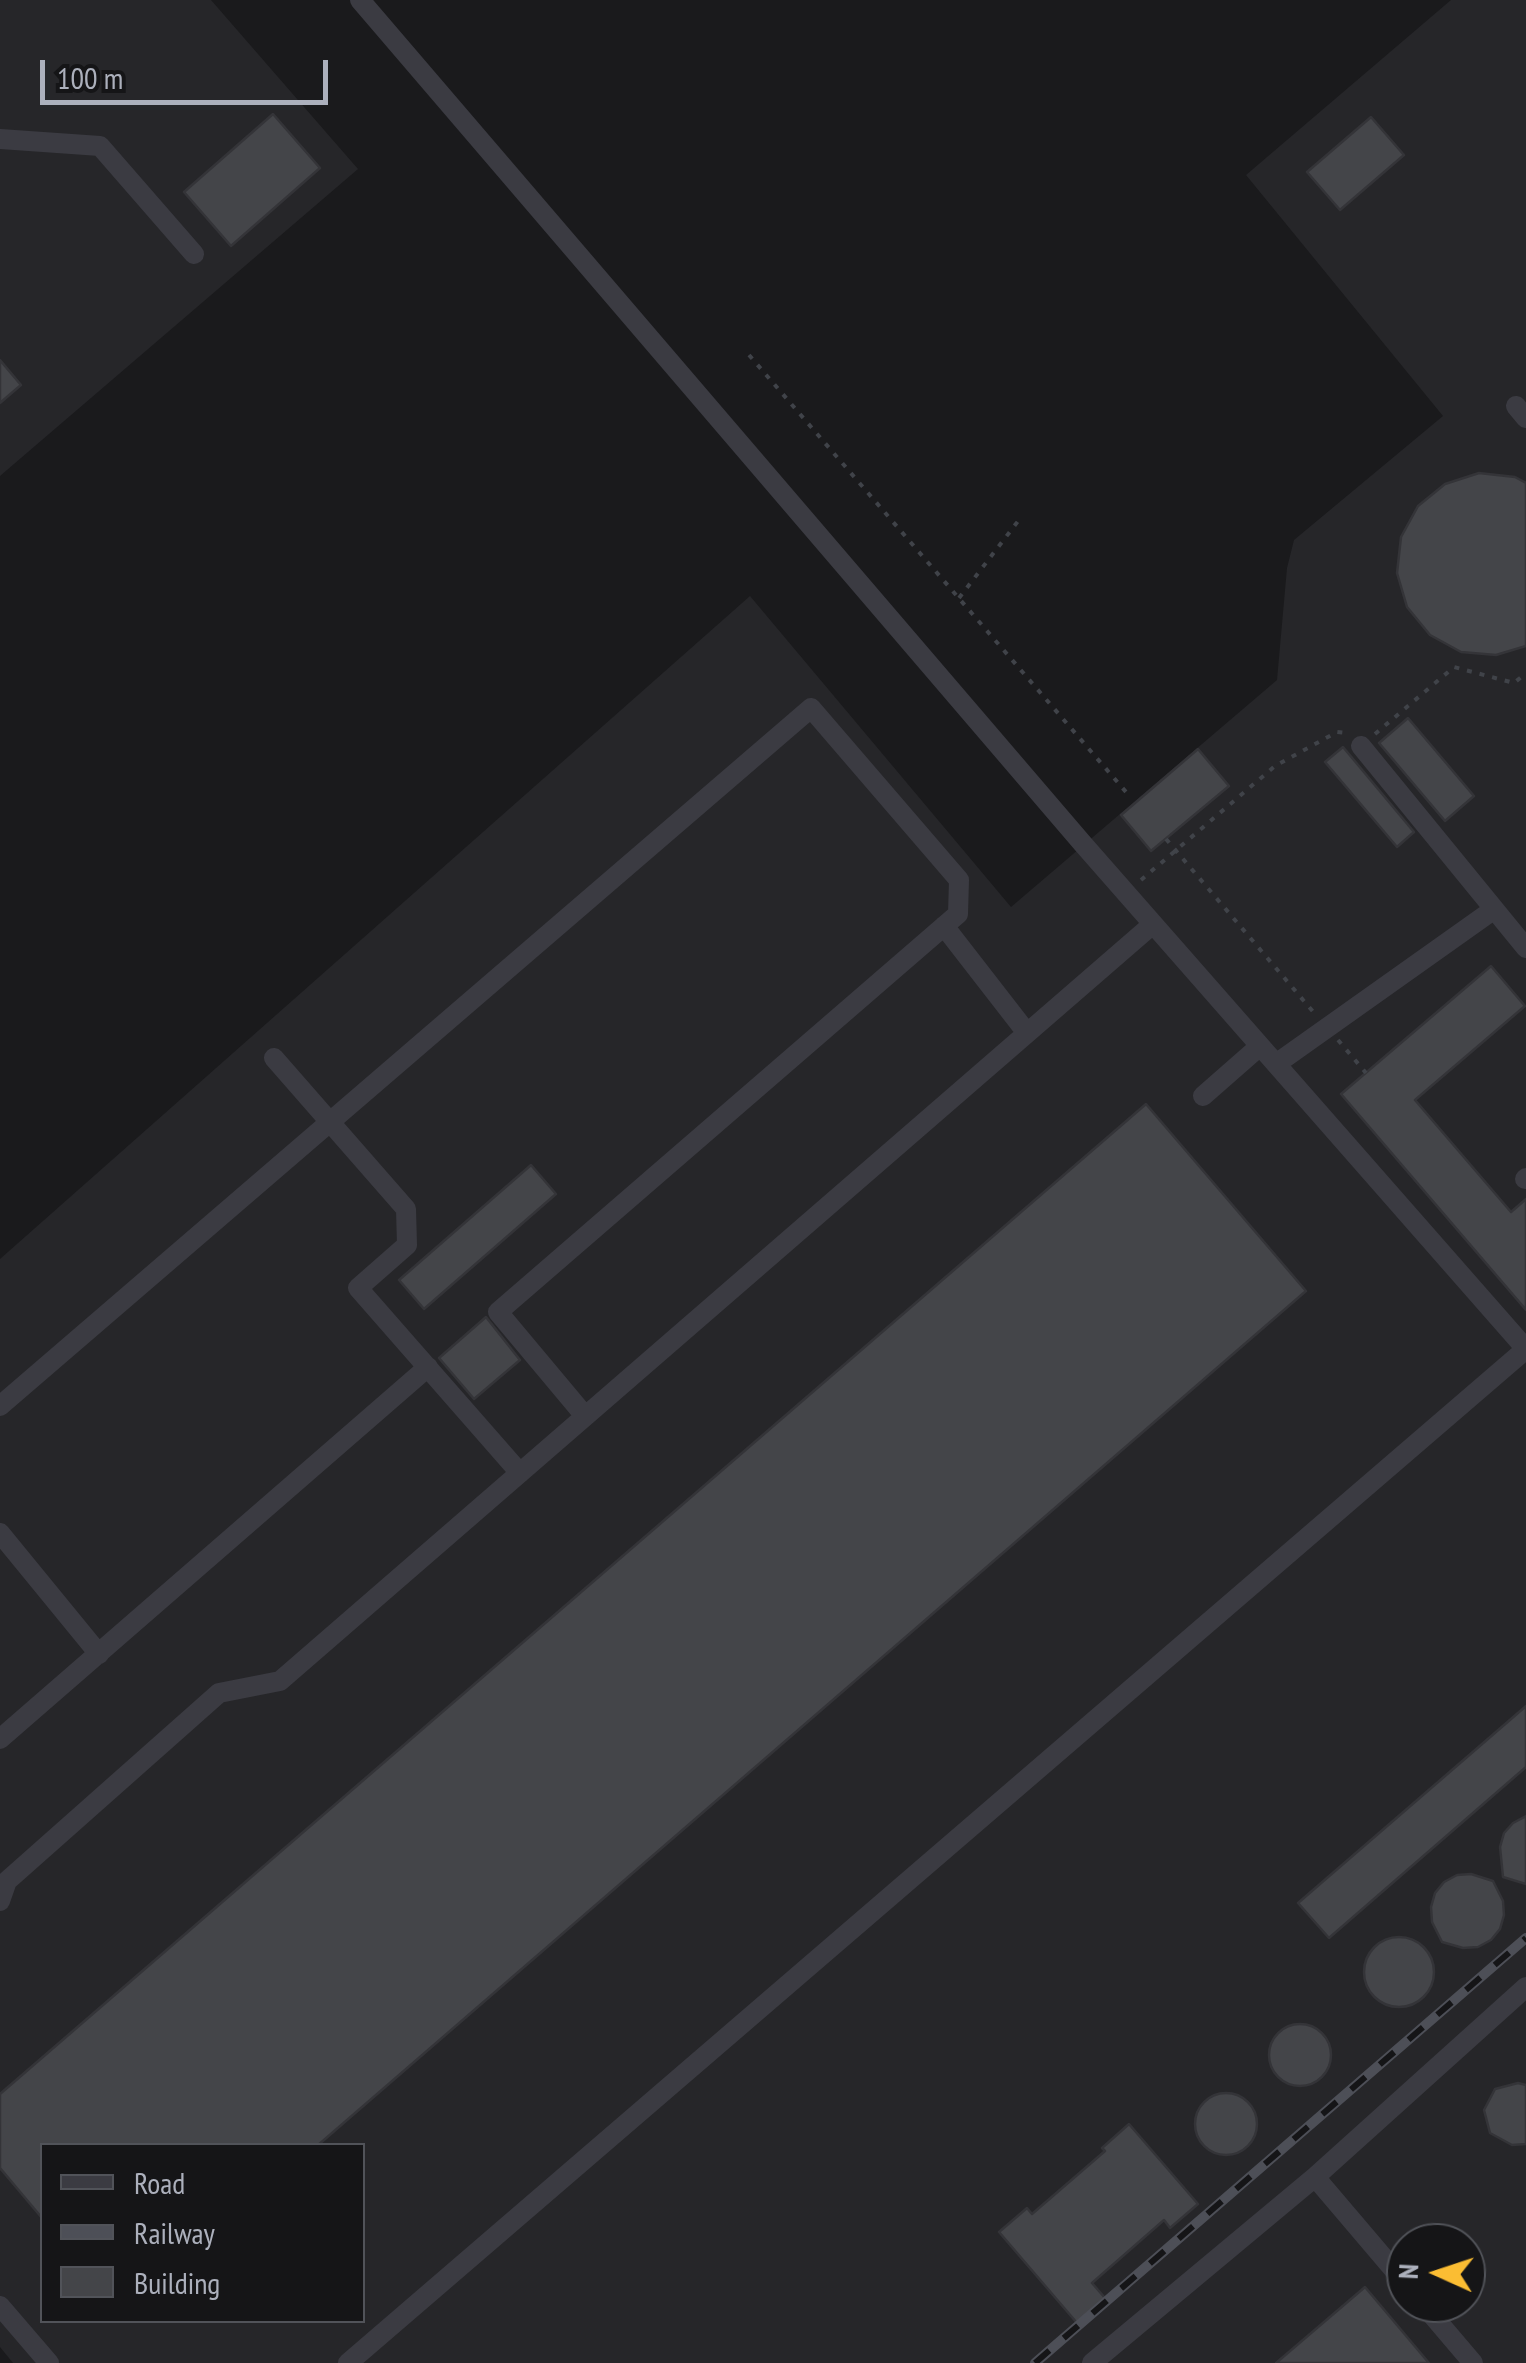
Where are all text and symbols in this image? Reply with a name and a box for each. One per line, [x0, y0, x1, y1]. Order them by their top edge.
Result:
scale bar [45, 40, 332, 102]
text: 100 m [57, 58, 123, 97]
legend [40, 2143, 365, 2323]
text: Road [134, 2163, 185, 2202]
text: Railway [134, 2213, 215, 2252]
north arrow [1386, 2223, 1486, 2323]
text: Building [134, 2263, 220, 2302]
text: N [1389, 2263, 1426, 2280]

